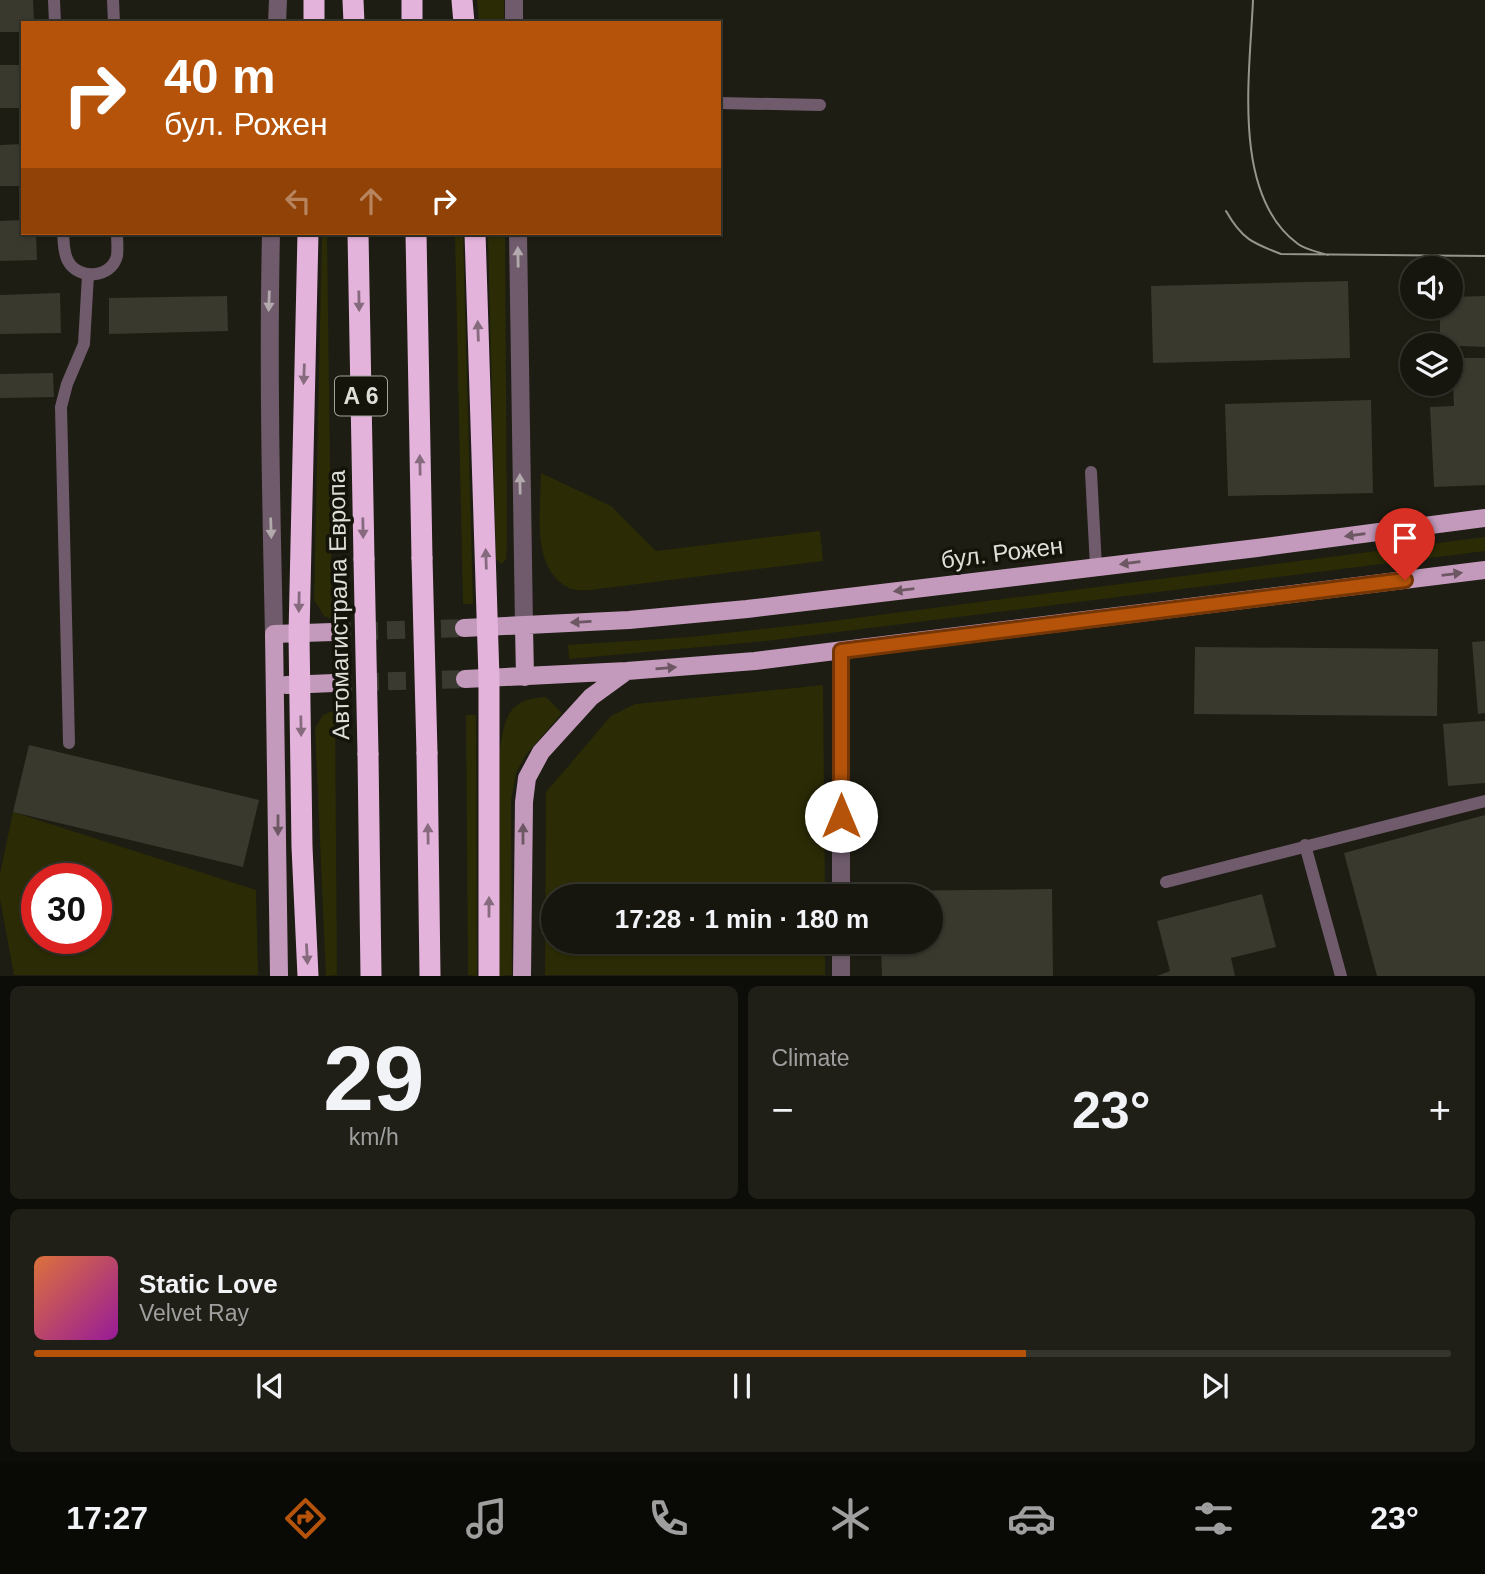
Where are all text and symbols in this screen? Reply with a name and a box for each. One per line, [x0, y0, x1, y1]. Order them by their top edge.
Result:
icon: right [49, 49, 140, 140]
text: 40 m [164, 49, 276, 103]
text: бул. Рожен [164, 106, 328, 142]
icon: left [279, 182, 317, 220]
icon: ahead [352, 182, 390, 220]
icon: right [425, 182, 463, 220]
one-way arrow [512, 245, 524, 267]
map controls [1400, 256, 1463, 396]
button: sound [1400, 256, 1463, 319]
one-way arrow [264, 290, 275, 312]
one-way arrow [353, 290, 365, 312]
one-way arrow [472, 320, 484, 342]
button: layers [1400, 333, 1463, 396]
one-way arrow [298, 364, 309, 386]
road number: A 6 [335, 376, 387, 416]
one-way arrow [415, 454, 426, 476]
street label: Автомагистрала Европа [323, 469, 354, 740]
one-way arrow [515, 473, 526, 495]
pin [1375, 508, 1435, 580]
one-way arrow [265, 518, 277, 540]
one-way arrow [358, 518, 369, 540]
icon: arrive [1386, 519, 1424, 557]
one-way arrow [1344, 530, 1366, 541]
street label: бул. Рожен [939, 532, 1064, 573]
one-way arrow [480, 547, 492, 569]
one-way arrow [1118, 557, 1140, 568]
one-way arrow [1441, 569, 1463, 580]
one-way arrow [892, 584, 914, 595]
one-way arrow [293, 591, 305, 613]
one-way arrow [570, 617, 592, 628]
one-way arrow [655, 662, 677, 673]
one-way arrow [295, 716, 307, 738]
position arrow [804, 779, 878, 853]
one-way arrow [272, 814, 284, 836]
one-way arrow [422, 823, 434, 845]
one-way arrow [518, 823, 529, 845]
speed limit sign: 30 [21, 863, 112, 954]
one-way arrow [483, 896, 495, 918]
text: 17:28 · 1 min · 180 m [615, 904, 869, 934]
one-way arrow [302, 943, 313, 965]
text: 29 [323, 1028, 424, 1129]
text: Climate [772, 1045, 849, 1071]
text: 23° [1072, 1081, 1151, 1139]
text: − [772, 1089, 794, 1131]
text: + [1429, 1089, 1451, 1131]
text: km/h [349, 1124, 399, 1150]
text: Static Love [139, 1269, 278, 1299]
text: Velvet Ray [139, 1300, 249, 1326]
icon: previous [251, 1367, 289, 1405]
icon: pause [723, 1367, 761, 1405]
icon: next [1196, 1367, 1234, 1405]
icon: directions [281, 1494, 330, 1543]
icon: music [462, 1494, 511, 1543]
icon: phone [644, 1494, 693, 1543]
icon: climate [826, 1494, 875, 1543]
icon: car [1007, 1494, 1056, 1543]
icon: filters [1189, 1494, 1238, 1543]
text: 17:27 [66, 1500, 148, 1536]
text: 23° [1370, 1500, 1419, 1536]

